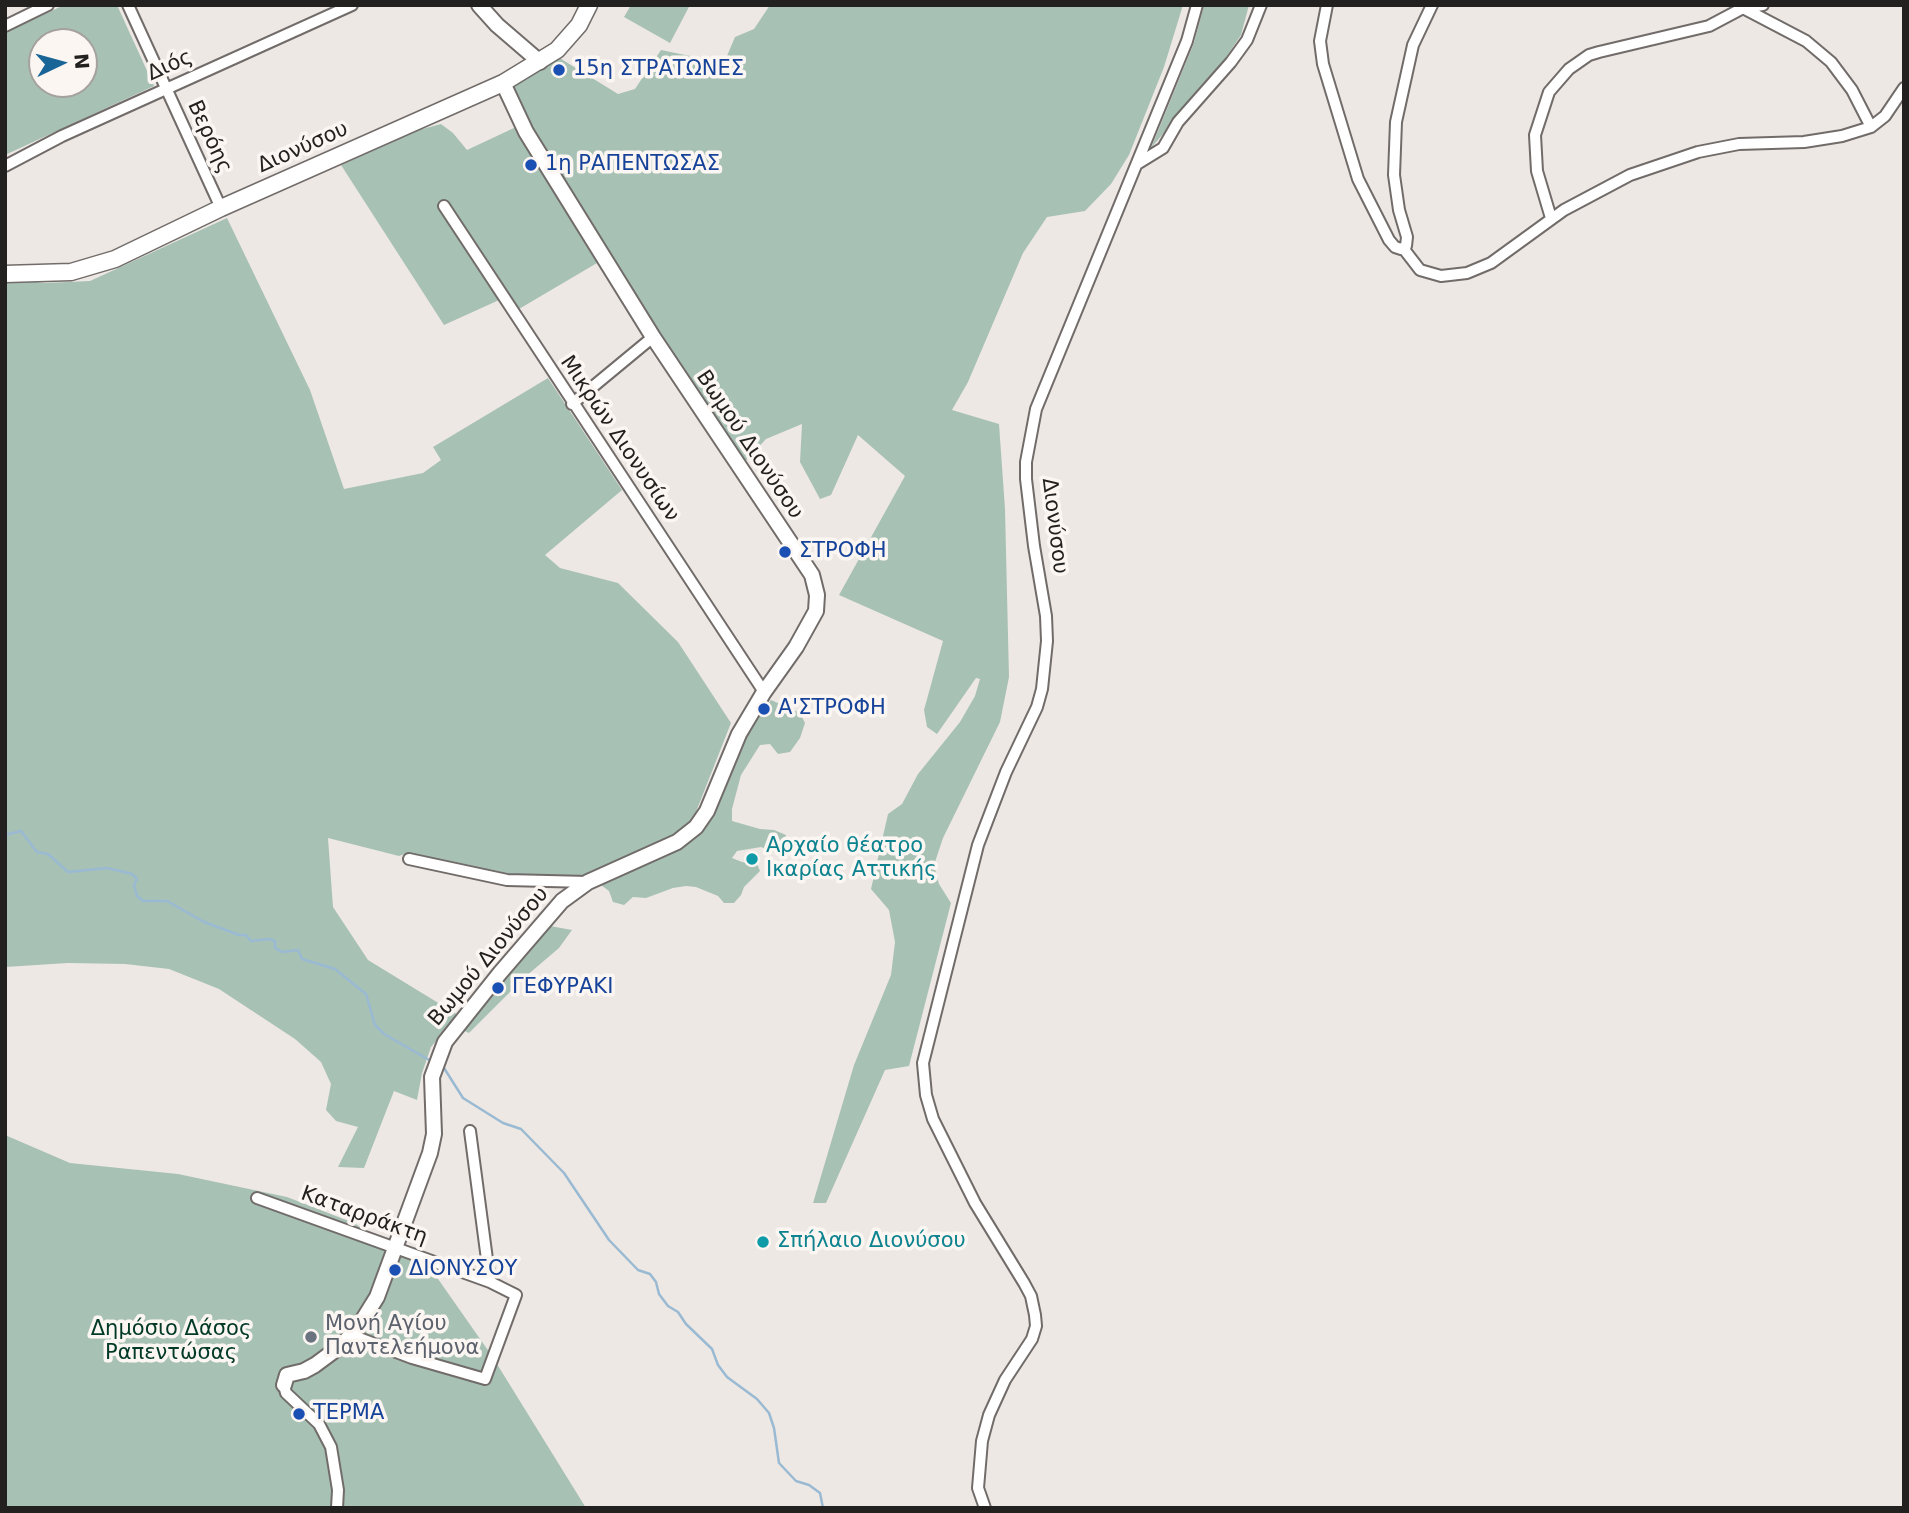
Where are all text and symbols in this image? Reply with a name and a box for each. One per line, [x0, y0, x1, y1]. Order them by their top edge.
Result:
north arrow [28, 28, 98, 98]
street label: Διός [144, 45, 196, 87]
text: N [70, 52, 94, 70]
place label: 15η ΣΤΡΑΤΩΝΕΣ [573, 57, 744, 83]
marker: 15η ΣΤΡΑΤΩΝΕΣ [551, 62, 567, 78]
street label: Βερόης [181, 97, 237, 177]
street label: Διονύσου [254, 117, 352, 179]
place label: 1η ΡΑΠΕΝΤΩΣΑΣ [545, 152, 720, 178]
marker: 1η ΡΑΠΕΝΤΩΣΑΣ [523, 157, 539, 173]
street label: Μικρών Διονυσίων [554, 351, 684, 527]
street label: Βωμού Διονύσου [690, 366, 808, 524]
street label: Διονύσου [1036, 477, 1072, 575]
place label: ΣΤΡΟΦΗ [799, 539, 887, 565]
marker: ΣΤΡΟΦΗ [777, 544, 793, 560]
place label: Α'ΣΤΡΟΦΗ [778, 696, 886, 722]
marker: Α'ΣΤΡΟΦΗ [756, 701, 772, 717]
place label: Αρχαίο θέατρο Ικαρίας Αττικής [766, 834, 936, 884]
marker: Αρχαίο θέατρο Ικαρίας Αττικής [744, 851, 760, 867]
street label: Βωμού Διονύσου [424, 882, 554, 1032]
place label: ΓΕΦΥΡΑΚΙ [512, 975, 613, 1001]
marker: ΓΕΦΥΡΑΚΙ [490, 980, 506, 996]
street label: Καταρράκτη [297, 1181, 431, 1251]
place label: Σπήλαιο Διονύσου [777, 1229, 966, 1255]
marker: Σπήλαιο Διονύσου [755, 1234, 771, 1250]
place label: ΔΙΟΝΥΣΟΥ [409, 1257, 517, 1283]
marker: ΔΙΟΝΥΣΟΥ [387, 1262, 403, 1278]
place label: Μονή Αγίου Παντελεήμονα [325, 1312, 479, 1362]
park label: Δημόσιο Δάσος Ραπεντώσας [91, 1317, 251, 1367]
marker: Μονή Αγίου Παντελεήμονα [303, 1329, 319, 1345]
place label: ΤΕΡΜΑ [313, 1401, 384, 1427]
marker: ΤΕΡΜΑ [291, 1406, 307, 1422]

